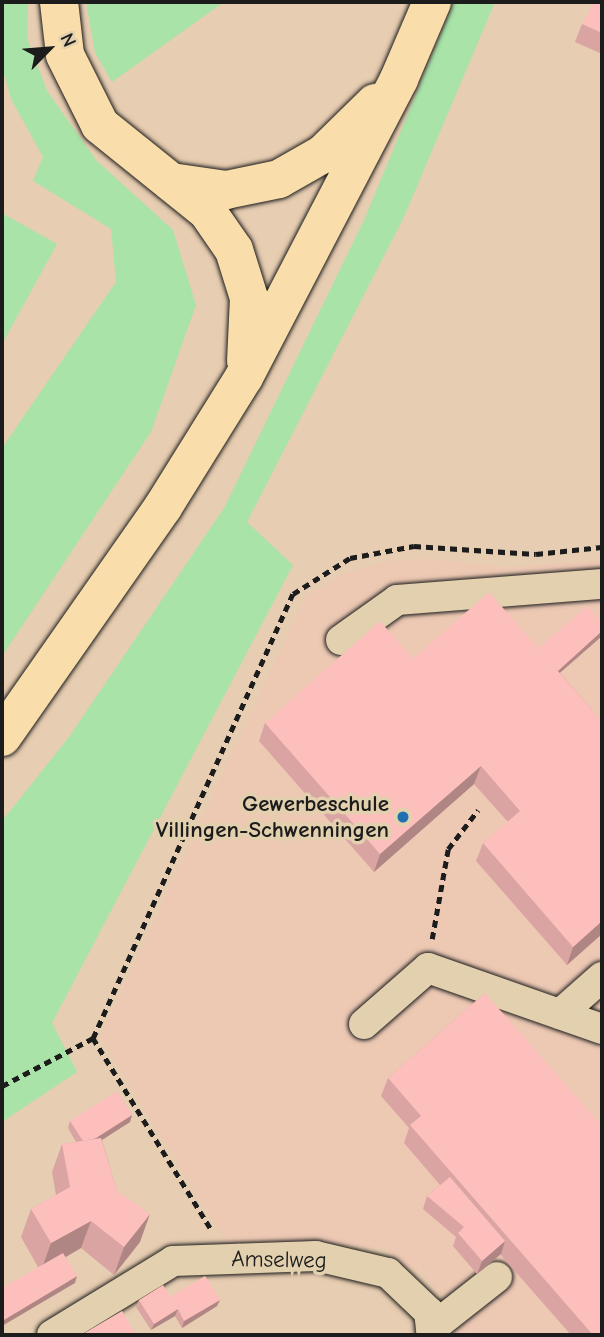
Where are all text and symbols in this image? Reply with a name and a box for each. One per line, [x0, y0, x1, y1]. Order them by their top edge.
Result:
north arrow [14, 14, 84, 84]
text: N [55, 30, 81, 50]
place label: Gewerbeschule Villingen-Schwenningen [156, 790, 389, 844]
marker: Gewerbeschule Villingen-Schwenningen [395, 809, 411, 825]
street label: Amselweg [231, 1245, 327, 1275]

